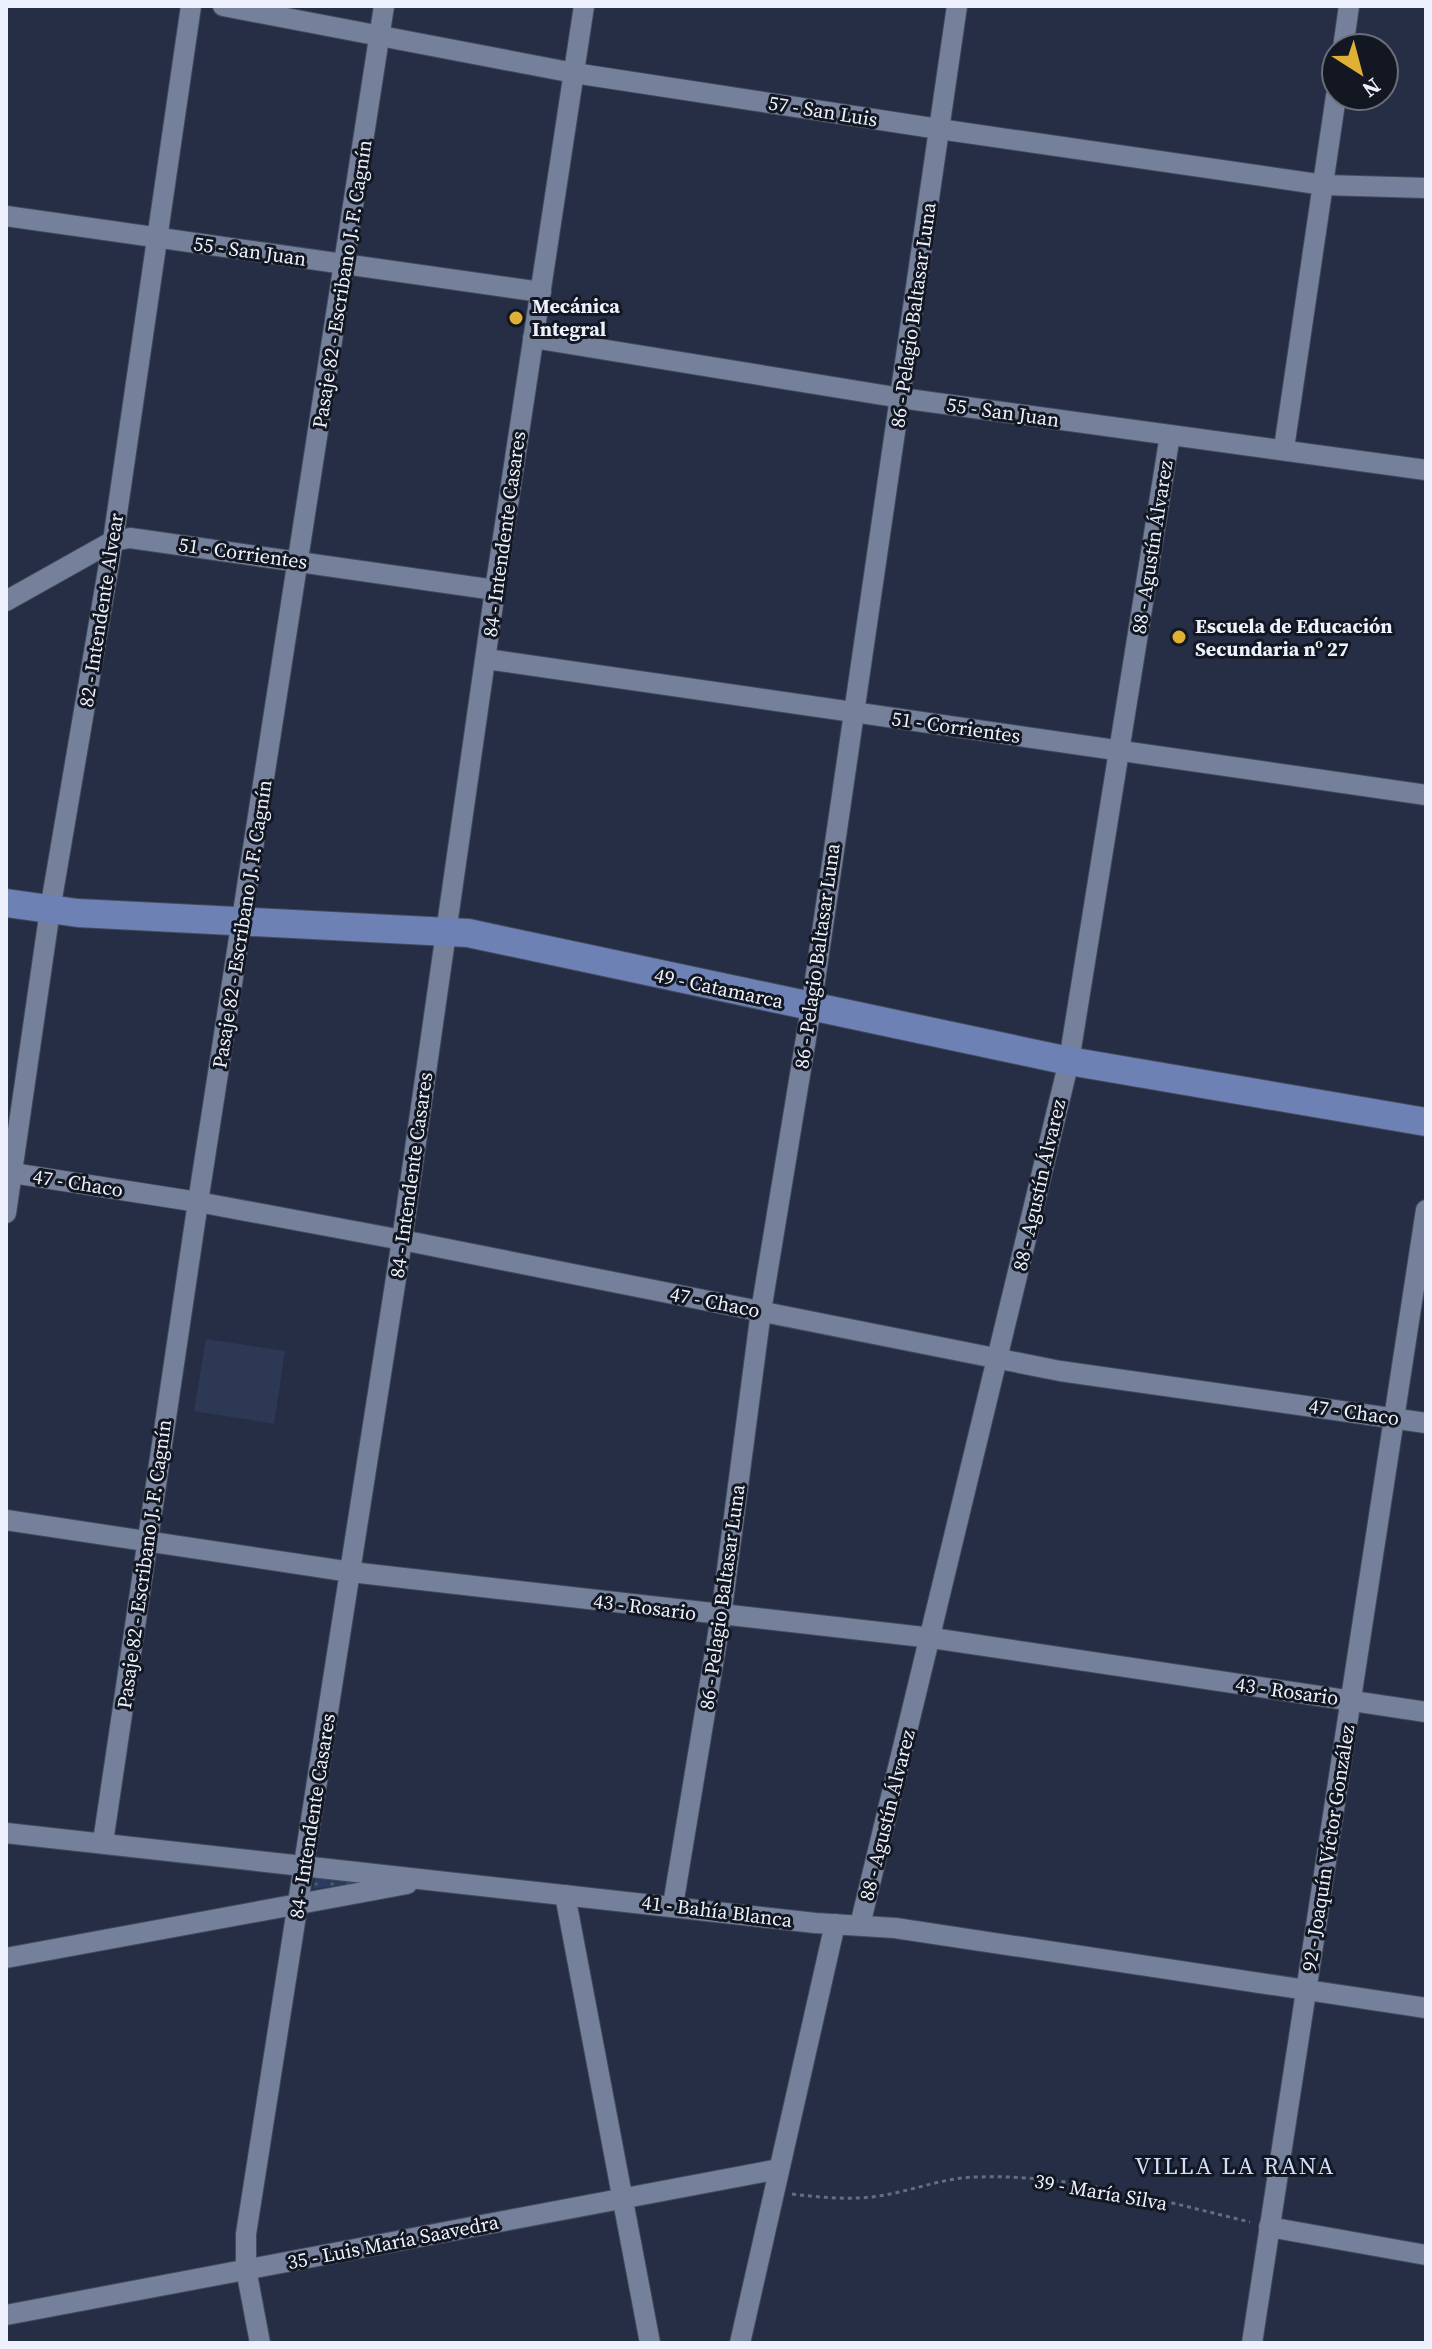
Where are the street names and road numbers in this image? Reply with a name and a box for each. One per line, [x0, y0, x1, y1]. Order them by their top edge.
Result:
street label: 57 - San Luis [766, 89, 880, 133]
street label: Pasaje 82 - Escribano J. F. Cagnín [305, 138, 379, 430]
street label: 86 - Pelagio Baltasar Luna [883, 200, 943, 430]
street label: 55 - San Juan [192, 229, 308, 273]
street label: 55 - San Juan [945, 390, 1061, 434]
street label: 84 - Intendente Casares [476, 429, 532, 639]
street label: 88 - Agustín Álvarez [1124, 458, 1180, 636]
street label: 82 - Intendente Alvear [72, 510, 130, 709]
street label: 51 - Corrientes [177, 530, 309, 576]
street label: 51 - Corrientes [890, 704, 1022, 750]
street label: Pasaje 82 - Escribano J. F. Cagnín [205, 778, 279, 1070]
street label: 86 - Pelagio Baltasar Luna [787, 841, 847, 1071]
street label: 49 - Catamarca [652, 961, 787, 1016]
street label: 84 - Intendente Casares [383, 1070, 439, 1280]
street label: 88 - Agustín Álvarez [1006, 1096, 1072, 1274]
street label: 47 - Chaco [31, 1162, 125, 1204]
street label: 47 - Chaco [668, 1280, 762, 1324]
street label: 47 - Chaco [1307, 1392, 1401, 1432]
street label: Pasaje 82 - Escribano J. F. Cagnín [110, 1418, 178, 1710]
street label: 86 - Pelagio Baltasar Luna [692, 1482, 752, 1712]
street label: 43 - Rosario [592, 1587, 698, 1627]
street label: 43 - Rosario [1234, 1670, 1340, 1712]
street label: 84 - Intendente Casares [282, 1711, 342, 1921]
street label: 92 - Joaquín Víctor González [1295, 1723, 1361, 1973]
street label: 88 - Agustín Álvarez [852, 1727, 922, 1903]
street label: 41 - Bahía Blanca [640, 1888, 795, 1934]
street label: 39 - María Silva [1032, 2167, 1170, 2218]
street label: 35 - Luis María Saavedra [285, 2208, 502, 2276]

